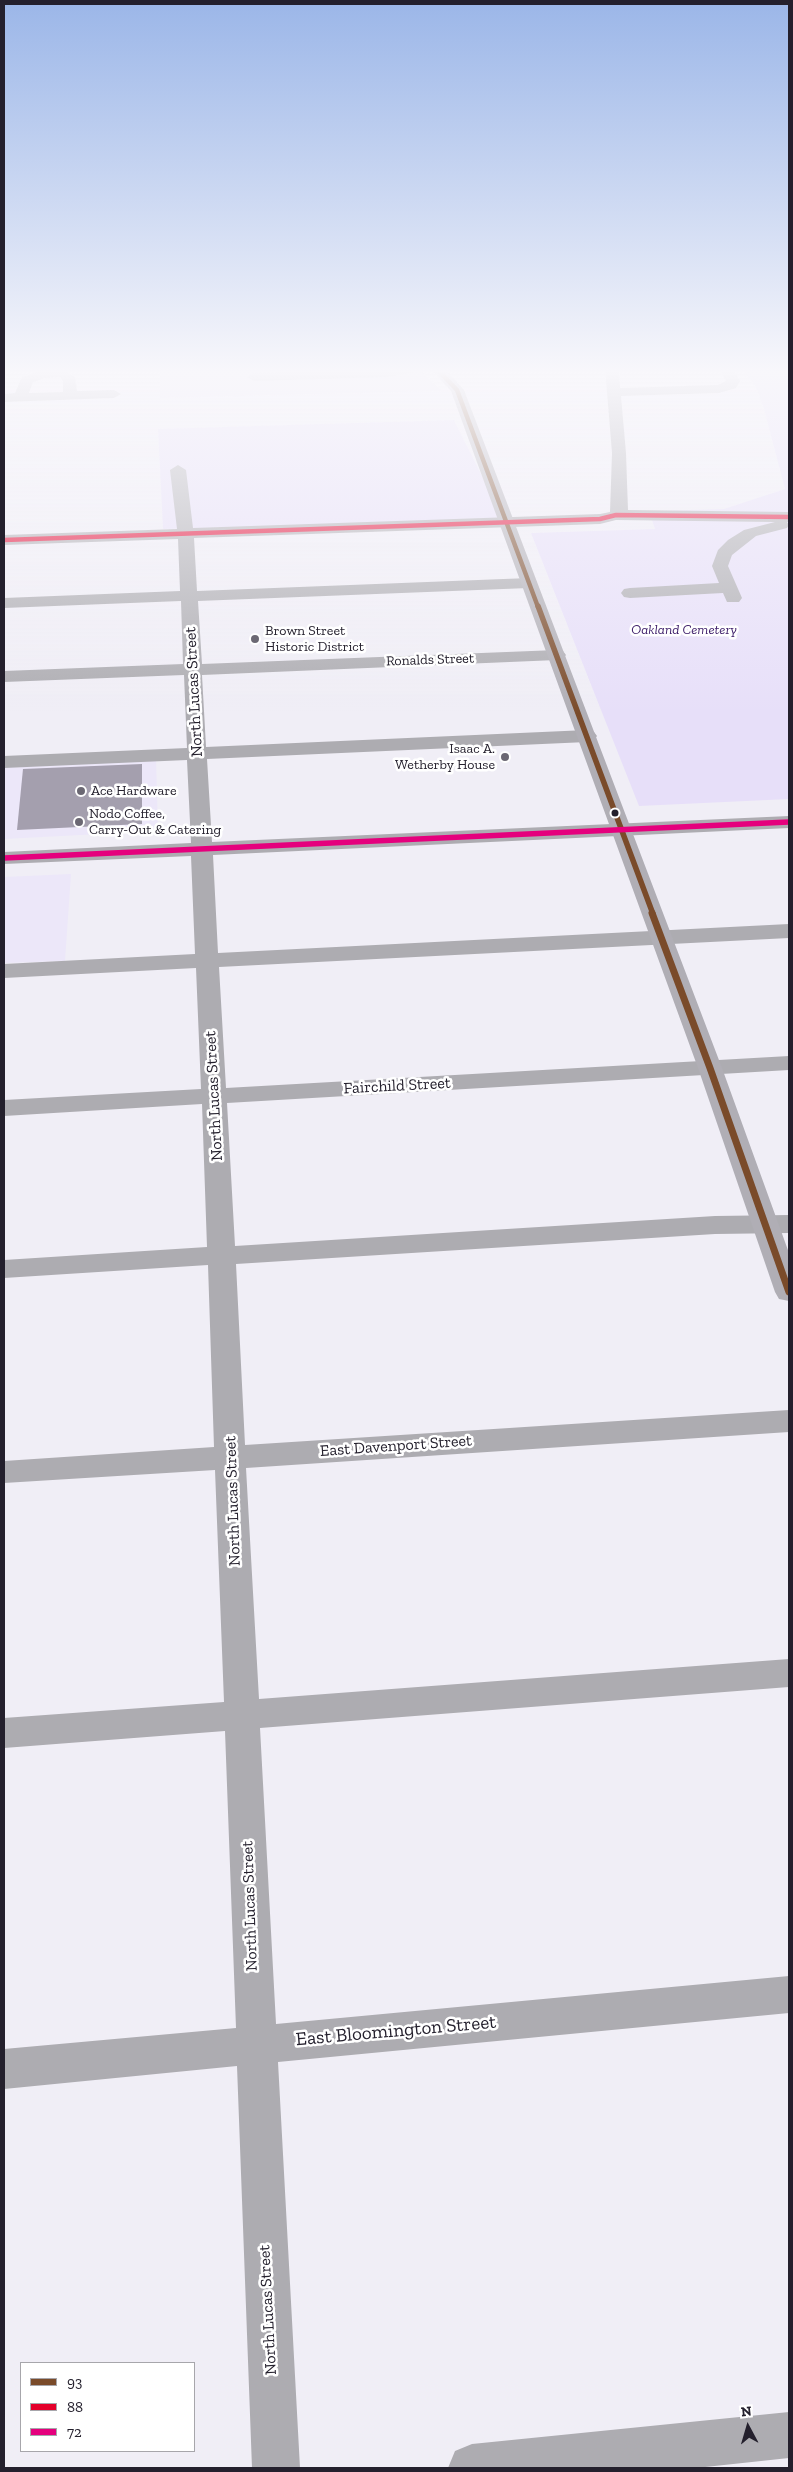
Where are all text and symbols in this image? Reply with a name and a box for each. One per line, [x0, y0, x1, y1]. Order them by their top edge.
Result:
park label: Oakland Cemetery [631, 622, 737, 638]
place label: Brown Street Historic District [265, 623, 364, 656]
street label: North Lucas Street [181, 626, 207, 758]
marker: Brown Street Historic District [249, 633, 261, 645]
street label: Ronalds Street [386, 650, 474, 670]
place label: Isaac A. Wetherby House [395, 741, 495, 774]
marker: Isaac A. Wetherby House [499, 751, 511, 763]
place label: Ace Hardware [91, 783, 177, 799]
marker: Ace Hardware [75, 785, 87, 797]
place label: Nodo Coffee, Carry-Out & Catering [89, 806, 221, 839]
unlabelled marker [610, 808, 620, 818]
marker: Nodo Coffee, Carry-Out & Catering [73, 816, 85, 828]
street label: North Lucas Street [201, 1030, 227, 1162]
street label: Fairchild Street [343, 1074, 451, 1098]
street label: East Davenport Street [319, 1431, 473, 1461]
street label: North Lucas Street [221, 1436, 245, 1566]
street label: North Lucas Street [238, 1841, 262, 1971]
street label: East Bloomington Street [295, 2011, 497, 2051]
street label: North Lucas Street [255, 2244, 281, 2376]
legend [20, 2362, 195, 2452]
text: 93 [67, 2373, 82, 2391]
text: 88 [67, 2398, 83, 2416]
north arrow [723, 2402, 773, 2452]
text: N [740, 2403, 753, 2421]
text: 72 [67, 2423, 82, 2441]

